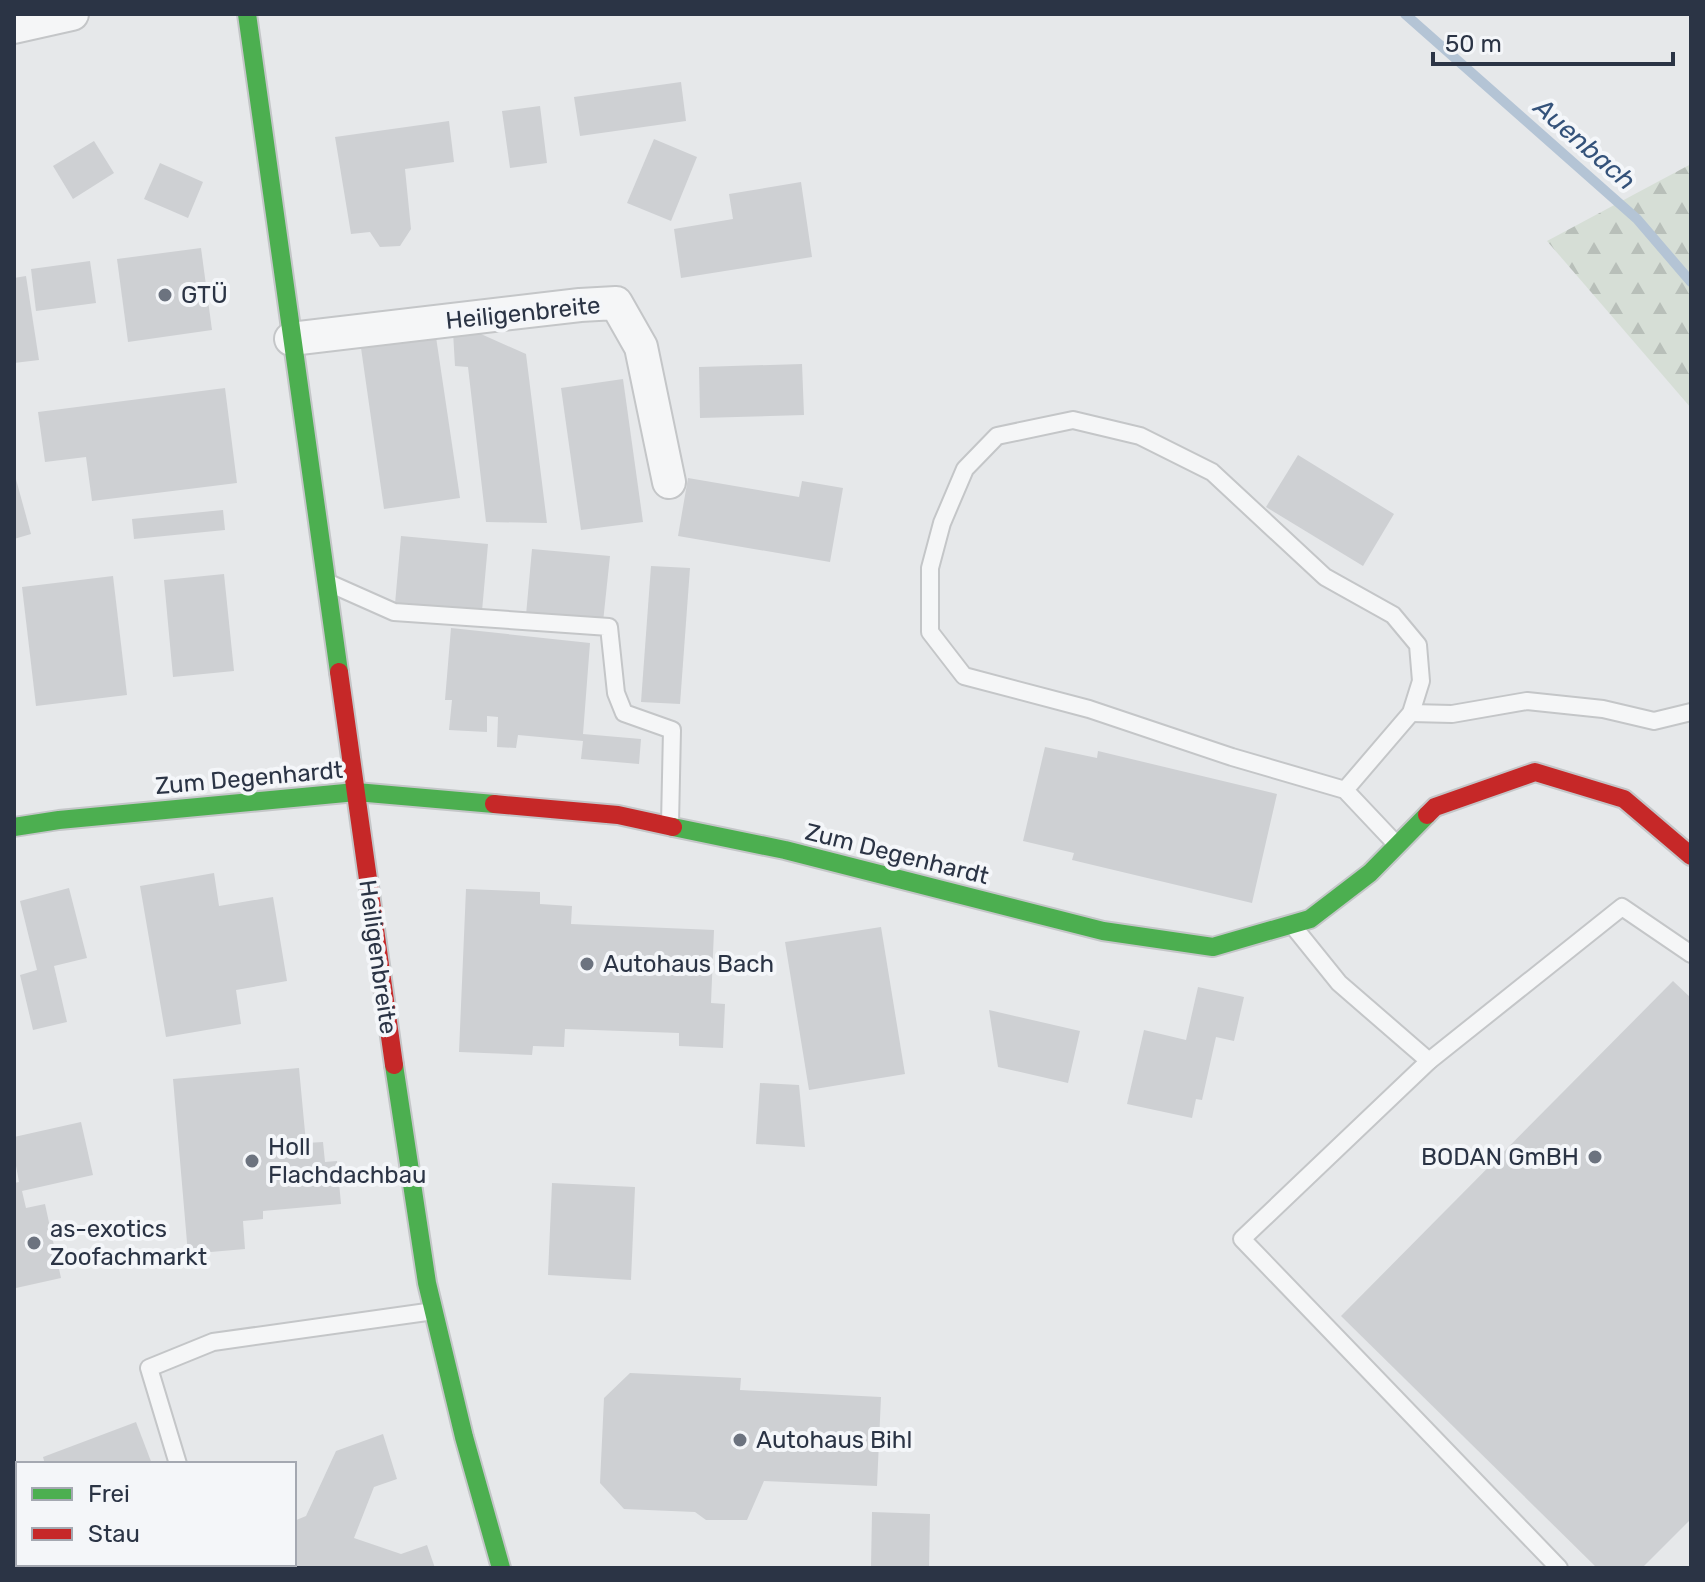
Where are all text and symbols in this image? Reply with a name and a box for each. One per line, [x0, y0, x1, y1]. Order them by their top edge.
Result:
scale bar [1433, 16, 1673, 66]
text: 50 m [1445, 30, 1502, 58]
water label: Auenbach [1526, 91, 1642, 197]
place label: GTÜ [181, 281, 228, 309]
marker: GTÜ [156, 286, 174, 304]
street label: Heiligenbreite [444, 291, 602, 335]
street label: Zum Degenhardt [154, 756, 344, 800]
street label: Zum Degenhardt [802, 818, 992, 890]
street label: Heiligenbreite [353, 878, 403, 1036]
place label: Autohaus Bach [603, 950, 774, 978]
marker: Autohaus Bach [578, 955, 596, 973]
place label: Holl Flachdachbau [268, 1133, 426, 1189]
place label: BODAN GmBH [1421, 1143, 1579, 1171]
marker: BODAN GmBH [1586, 1148, 1604, 1166]
marker: Holl Flachdachbau [243, 1152, 261, 1170]
place label: as-exotics Zoofachmarkt [50, 1215, 207, 1271]
marker: as-exotics Zoofachmarkt [25, 1234, 43, 1252]
place label: Autohaus Bihl [756, 1426, 912, 1454]
marker: Autohaus Bihl [731, 1431, 749, 1449]
legend [16, 1462, 296, 1566]
text: Frei [88, 1480, 130, 1508]
text: Stau [88, 1520, 140, 1548]

